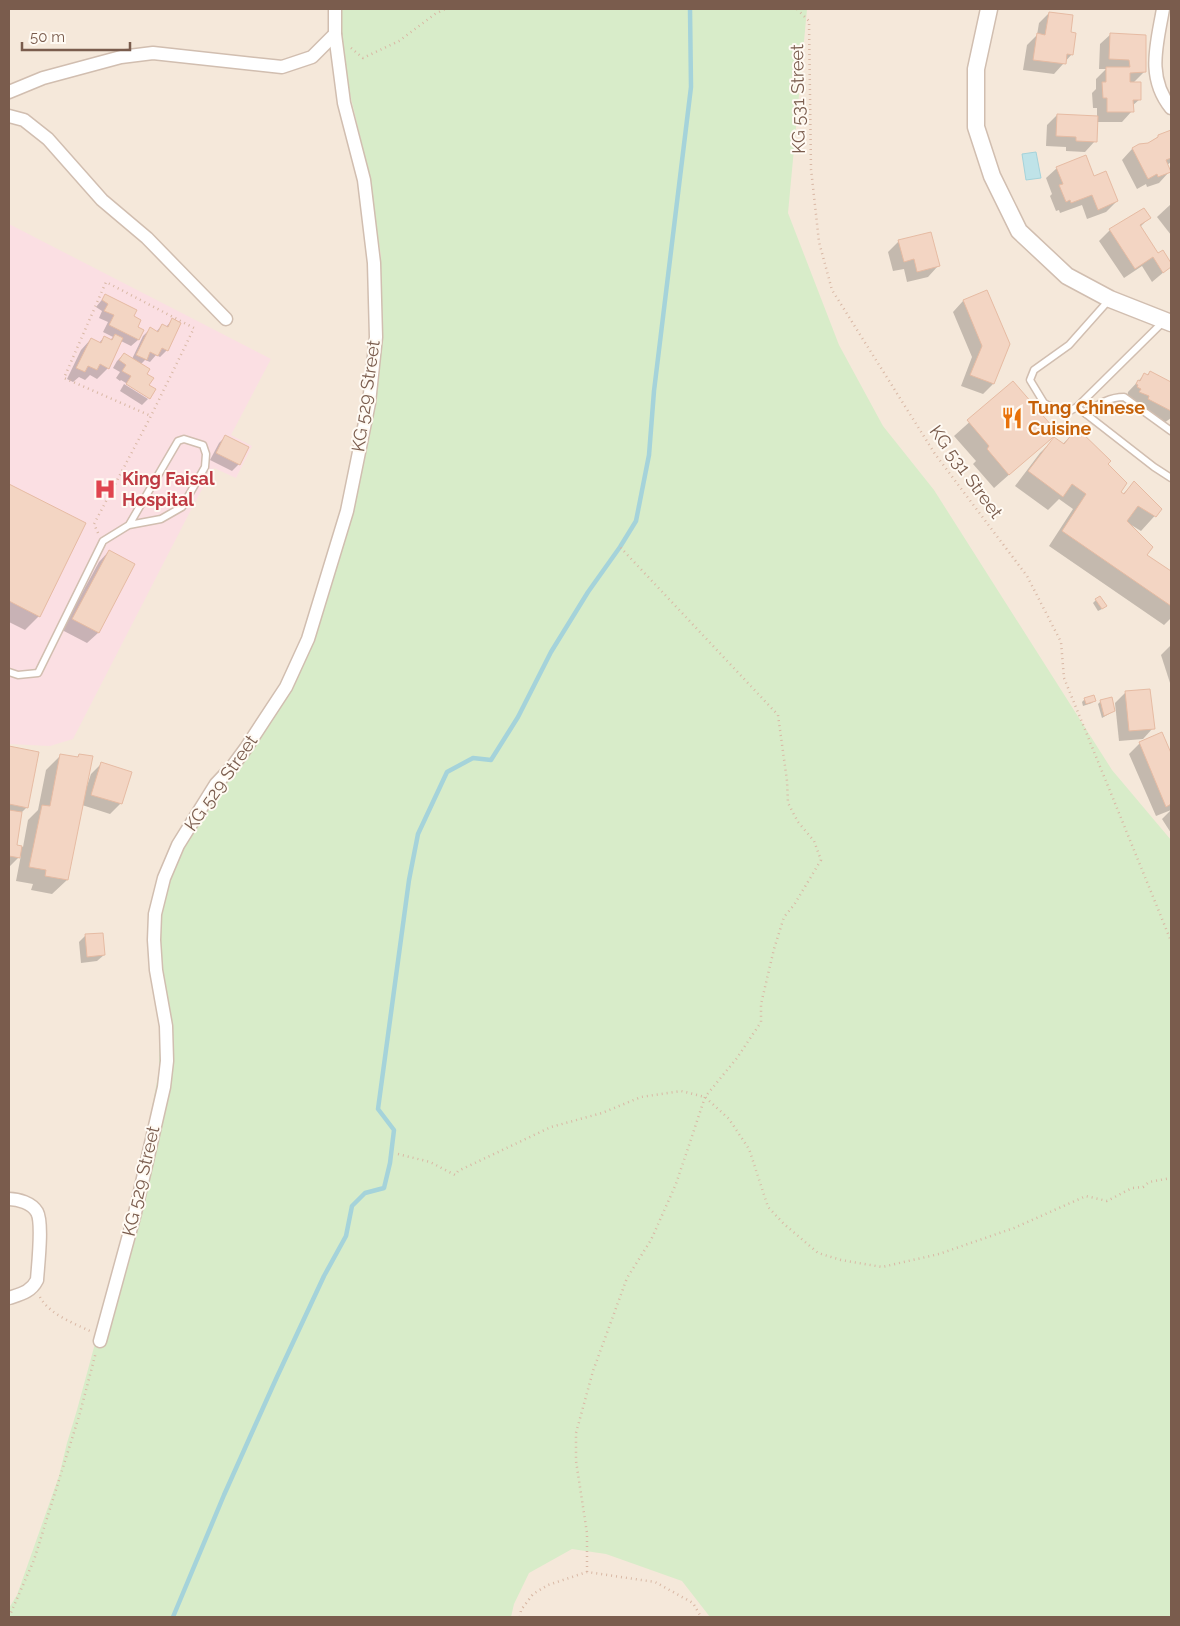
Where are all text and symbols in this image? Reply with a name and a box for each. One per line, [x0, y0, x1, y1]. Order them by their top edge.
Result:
scale bar [22, 20, 130, 52]
text: 50 m [30, 28, 65, 46]
street label: KG 531 Street [786, 44, 809, 154]
street label: KG 529 Street [347, 339, 384, 453]
place label: Tung Chinese Cuisine [1028, 397, 1145, 439]
restaurant icon: Tung Chinese Cuisine [999, 405, 1025, 431]
street label: KG 531 Street [926, 421, 1007, 522]
place label: King Faisal Hospital [122, 468, 215, 510]
hospital icon: King Faisal Hospital [92, 476, 118, 502]
street label: KG 529 Street [180, 731, 261, 835]
street label: KG 529 Street [118, 1124, 163, 1238]

